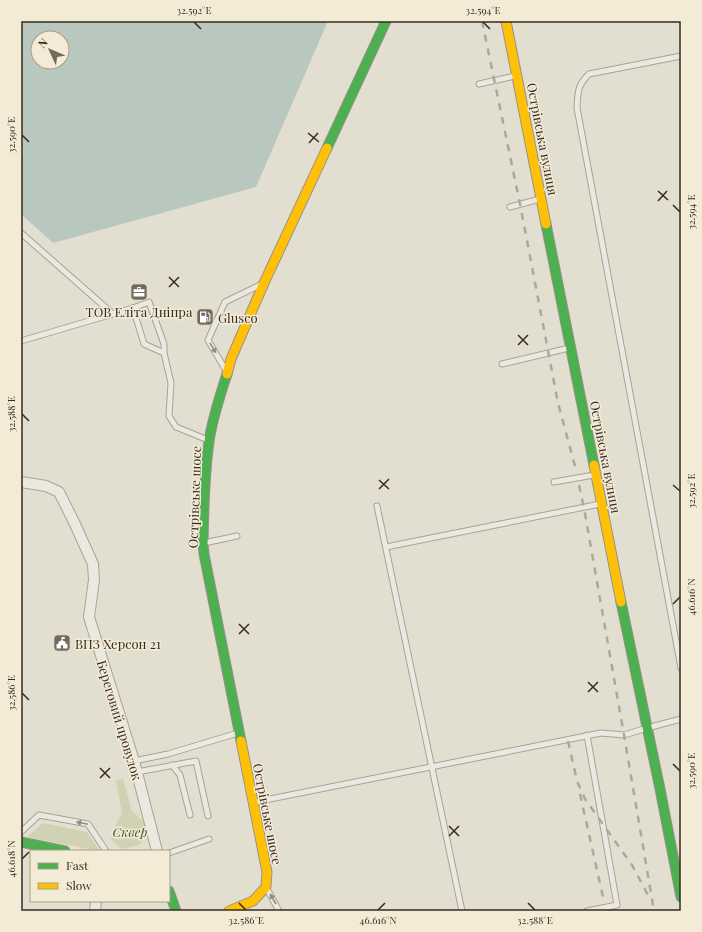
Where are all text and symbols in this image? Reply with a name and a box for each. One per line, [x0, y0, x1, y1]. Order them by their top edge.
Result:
text: 32.592°E [176, 3, 212, 17]
text: 32.594°E [465, 3, 501, 17]
north arrow [30, 30, 70, 70]
text: N [34, 35, 51, 51]
street label: Острівська вулиця [524, 81, 562, 197]
text: 32.590°E [4, 117, 18, 153]
text: 32.594°E [684, 194, 698, 230]
office icon: ТОВ Еліта Дніпра [129, 282, 149, 302]
place label: ТОВ Еліта Дніпра [86, 303, 193, 320]
fuel station icon: Glusco [195, 307, 215, 327]
place label: Glusco [218, 309, 258, 326]
one-way arrow [210, 342, 217, 354]
text: 32.588°E [4, 396, 18, 432]
street label: Острівська вулиця [587, 399, 625, 515]
street label: Острівське шосе [184, 445, 204, 549]
text: 32.592°E [684, 473, 698, 509]
text: 46.616°N [684, 579, 698, 615]
public building icon: ВПЗ Херсон 21 [52, 633, 72, 653]
place label: ВПЗ Херсон 21 [75, 635, 161, 652]
street label: Береговий провулок [94, 658, 147, 783]
text: 32.586°E [4, 675, 18, 711]
text: 32.590°E [684, 753, 698, 789]
street label: Острівське шосе [250, 762, 286, 866]
one-way arrow [75, 820, 88, 826]
park label: Сквер [113, 823, 147, 840]
text: 46.618°N [4, 840, 18, 878]
legend [30, 850, 170, 902]
text: Fast [66, 857, 89, 873]
text: Slow [66, 877, 92, 893]
one-way arrow [269, 893, 276, 905]
text: 32.586°E [228, 913, 264, 927]
text: 46.616°N [360, 913, 396, 927]
text: 32.588°E [517, 913, 553, 927]

